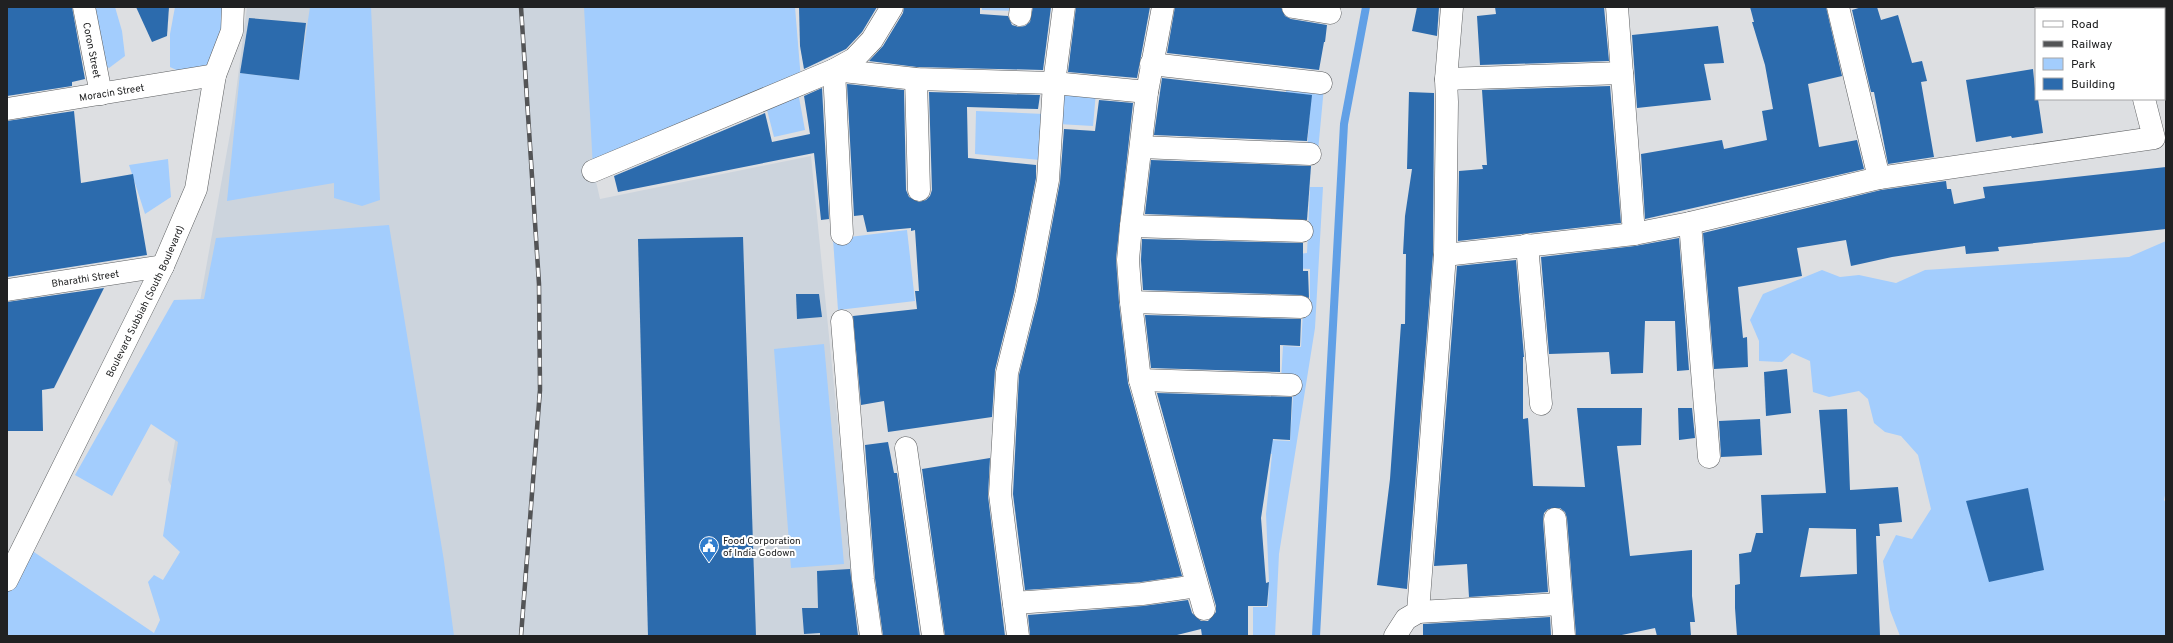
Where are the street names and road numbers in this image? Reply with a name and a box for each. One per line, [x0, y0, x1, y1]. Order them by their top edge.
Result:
street label: Coron Street [79, 21, 103, 80]
street label: Moracin Street [78, 82, 146, 105]
street label: Boulevard Subbiah (South Boulevard) [104, 224, 188, 380]
street label: Bharathi Street [51, 268, 120, 291]

